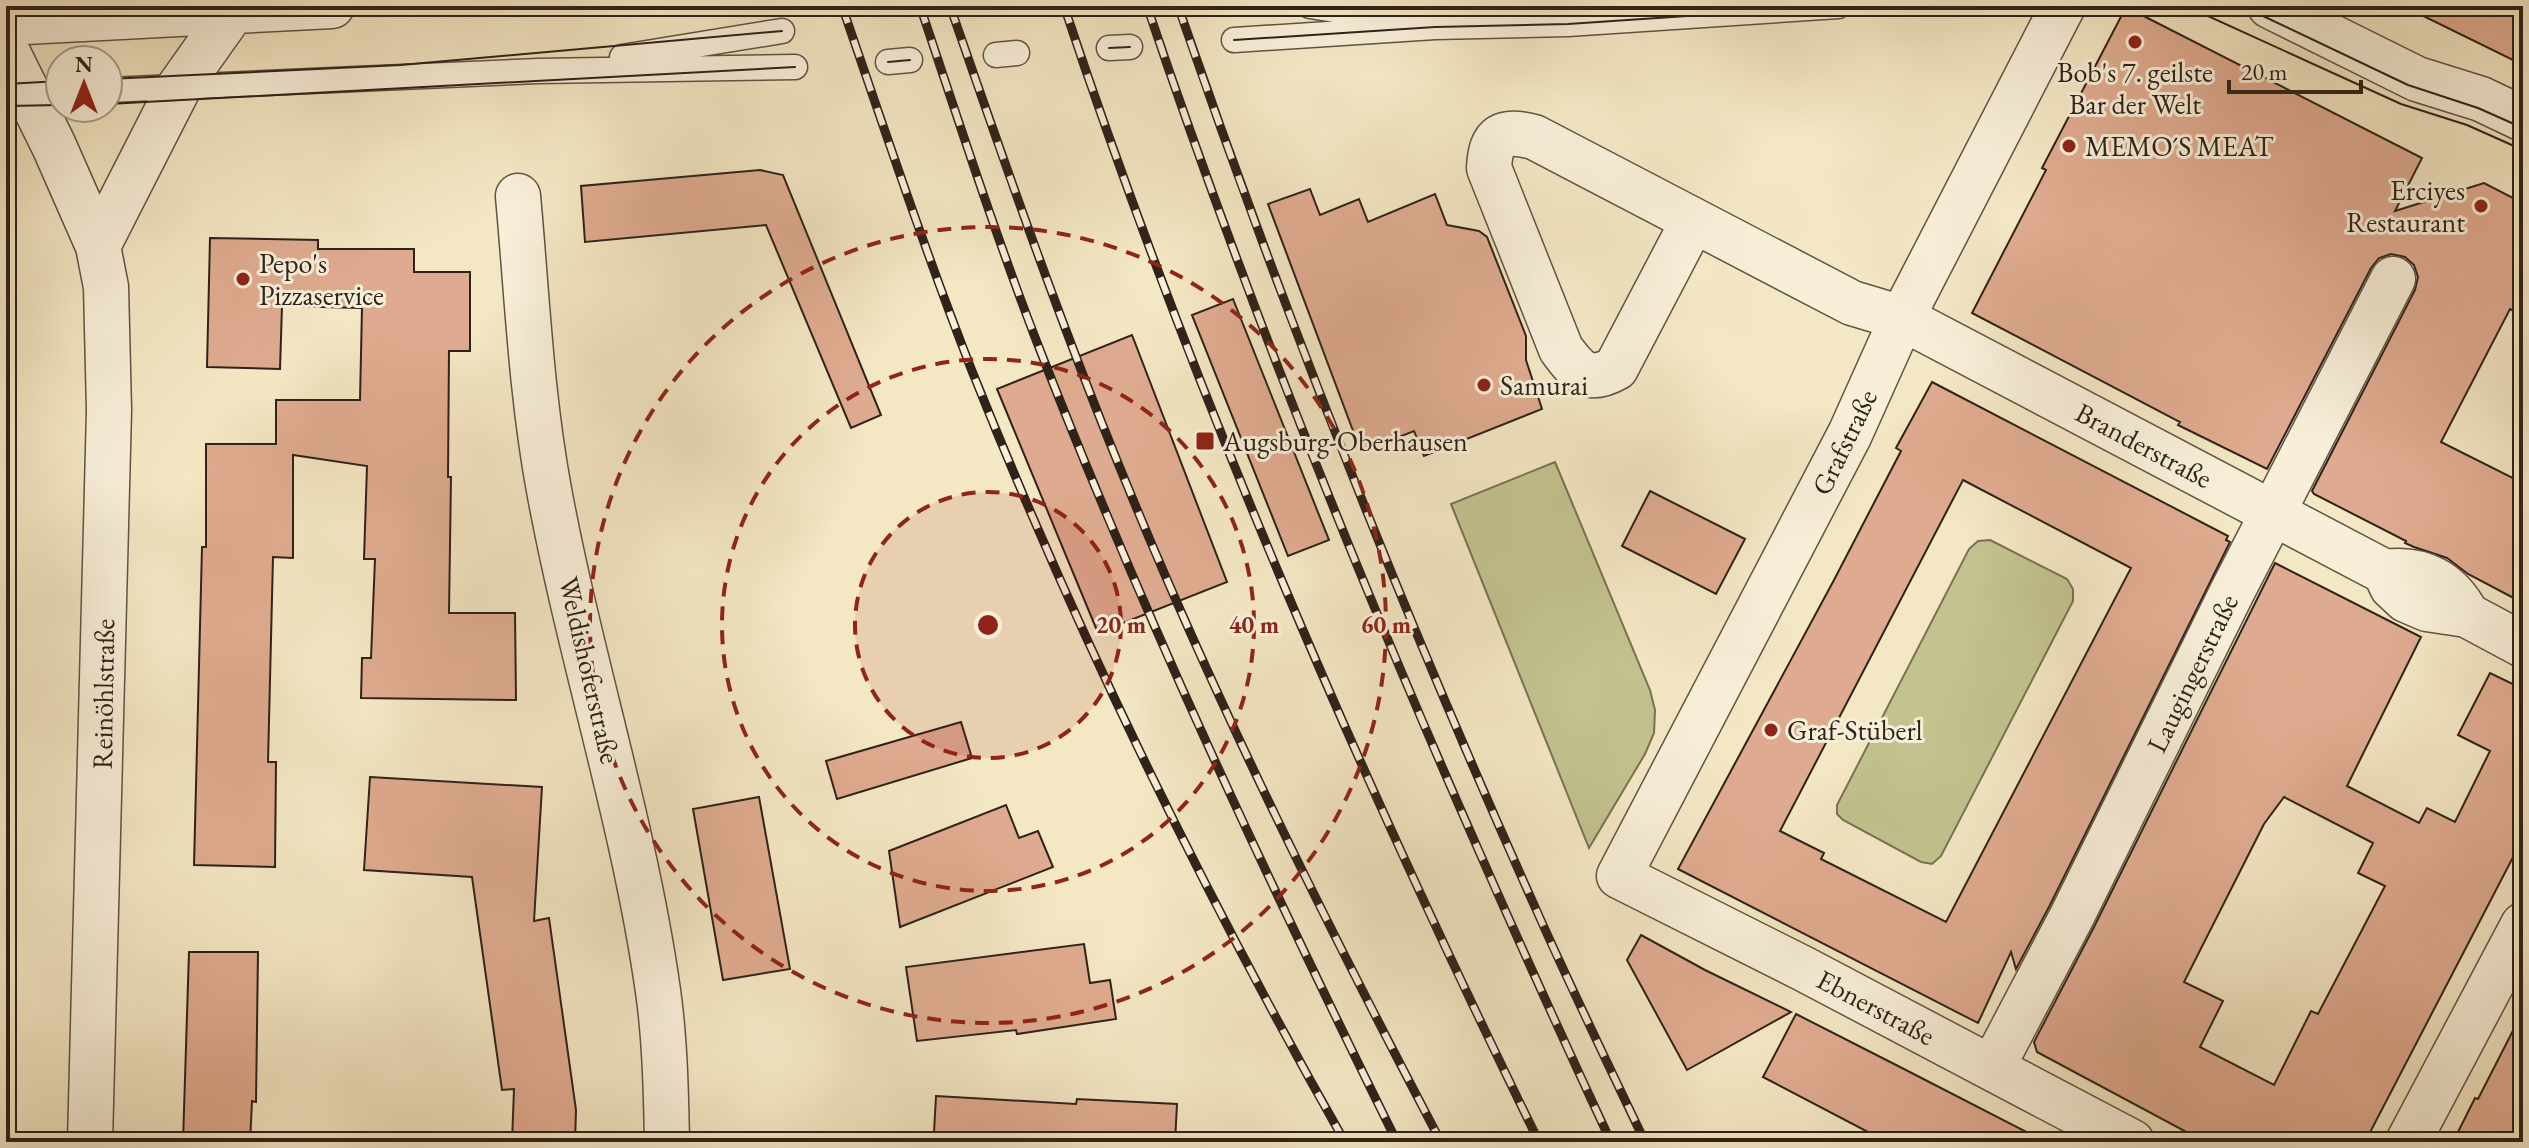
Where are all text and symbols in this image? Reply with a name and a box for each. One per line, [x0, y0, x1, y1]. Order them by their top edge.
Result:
marker: Bob's 7. geilste Bar der Welt [2126, 33, 2144, 51]
north arrow [44, 44, 124, 124]
scale bar [2229, 44, 2361, 94]
text: N [75, 50, 93, 79]
place label: Bob's 7. geilste Bar der Welt [2057, 54, 2213, 122]
text: 20 m [2241, 56, 2288, 87]
place label: MEMO´S MEAT [2085, 128, 2274, 164]
marker: MEMO´S MEAT [2060, 137, 2078, 155]
place label: Erciyes Restaurant [2346, 172, 2465, 240]
marker: Erciyes Restaurant [2472, 197, 2490, 215]
place label: Pepo's Pizzaservice [259, 245, 384, 313]
marker: Pepo's Pizzaservice [234, 270, 252, 288]
place label: Samurai [1500, 367, 1588, 403]
marker: Samurai [1475, 376, 1493, 394]
street label: Grafstraße [1803, 383, 1885, 501]
street label: Branderstraße [2070, 394, 2219, 496]
place label: Augsburg-Oberhausen [1222, 423, 1468, 459]
marker: Augsburg-Oberhausen [1194, 430, 1216, 452]
street label: Weldishoferstraße [551, 573, 629, 767]
street label: Laugingerstraße [2138, 588, 2246, 758]
text: 20 m [1096, 609, 1146, 640]
text: 40 m [1229, 609, 1279, 640]
text: 60 m [1361, 609, 1411, 640]
centre of rings [974, 611, 1002, 639]
street label: Reinöhlstraße [84, 618, 122, 770]
place label: Graf-Stüberl [1787, 712, 1923, 748]
marker: Graf-Stüberl [1762, 721, 1780, 739]
street label: Ebnerstraße [1811, 961, 1941, 1053]

